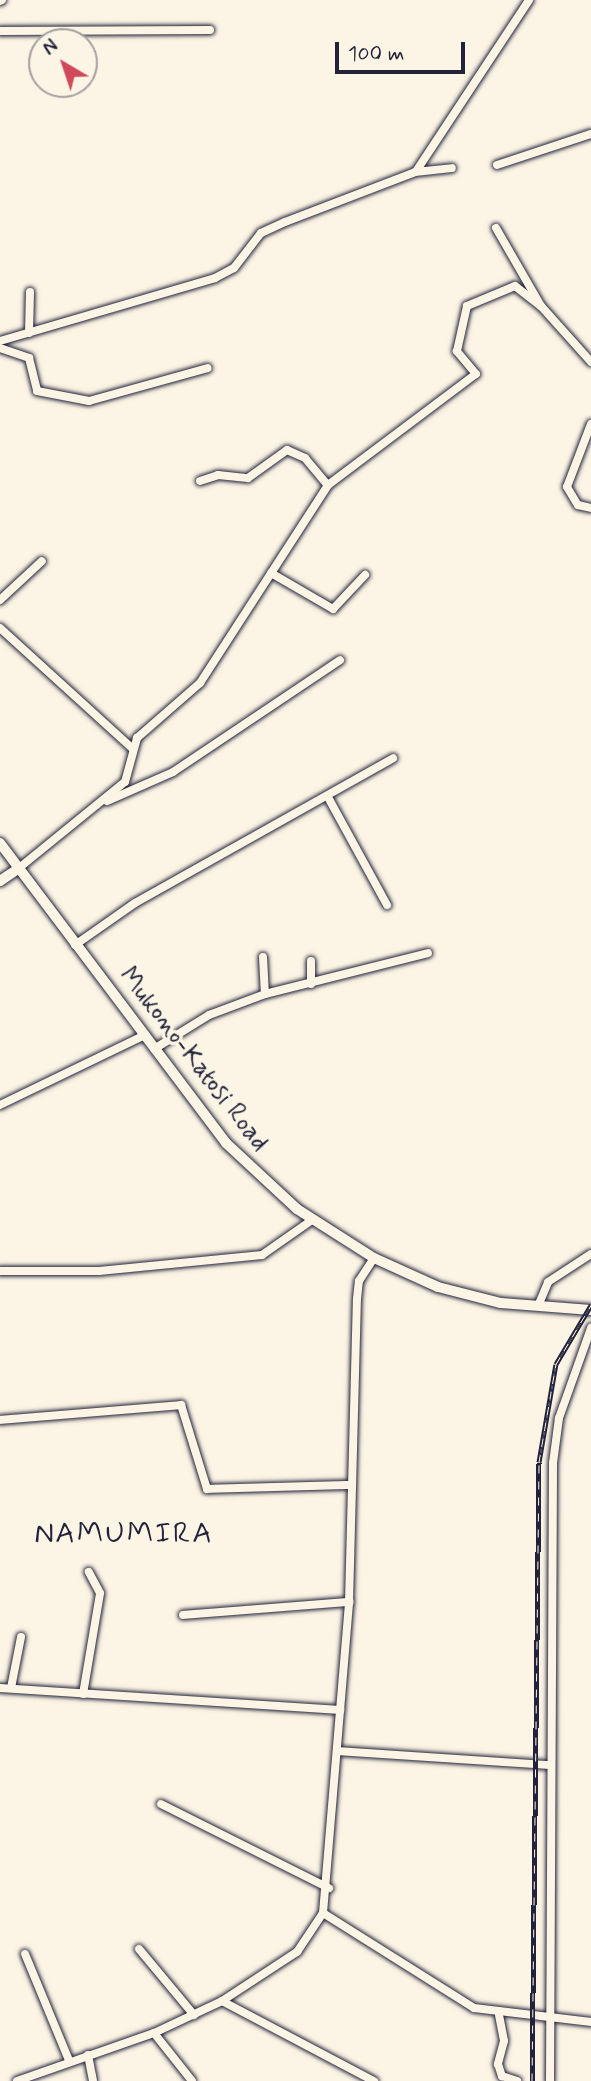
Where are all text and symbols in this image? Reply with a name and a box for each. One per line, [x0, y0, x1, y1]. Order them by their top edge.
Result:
north arrow [28, 28, 98, 98]
scale bar [339, 28, 468, 72]
text: N [38, 34, 64, 62]
text: 100 m [348, 40, 404, 68]
street label: Mukono-Katosi Road [111, 962, 275, 1158]
district label: NAMUMIRA [39, 1516, 209, 1552]

